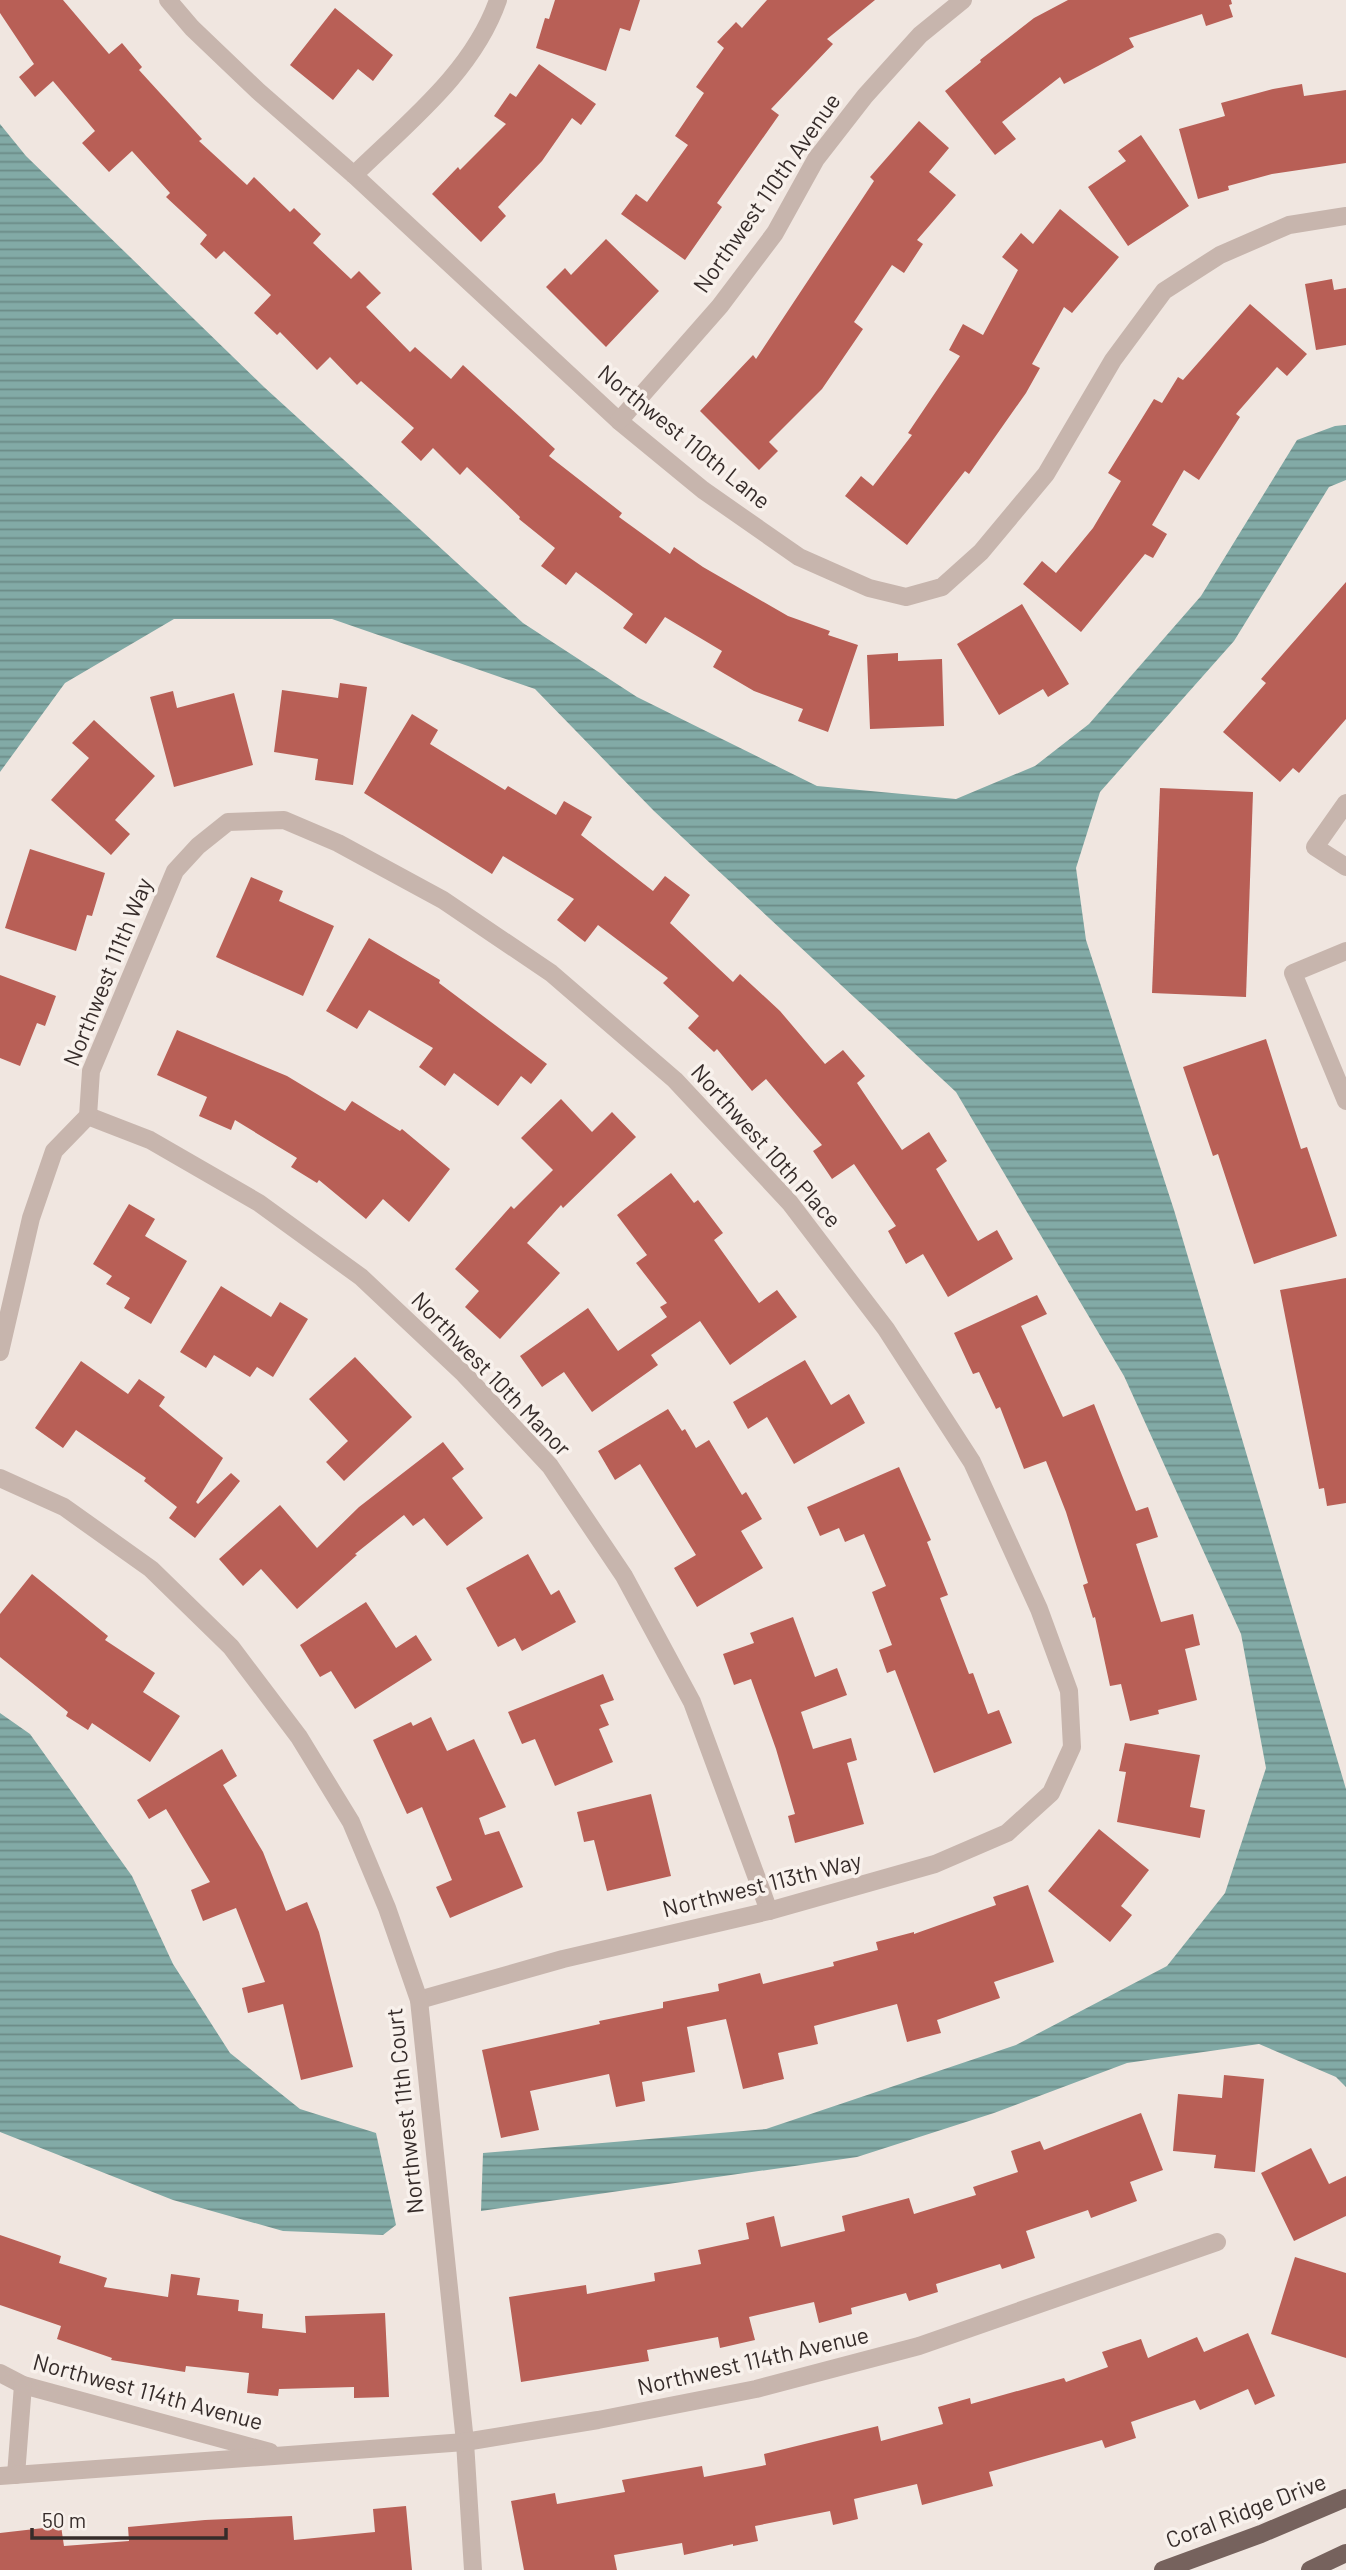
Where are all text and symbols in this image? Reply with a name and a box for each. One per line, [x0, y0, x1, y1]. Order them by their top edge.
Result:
street label: Northwest 110th Avenue [687, 87, 846, 298]
street label: Northwest 110th Lane [593, 358, 776, 514]
street label: Northwest 111th Way [57, 873, 158, 1070]
street label: Northwest 10th Place [686, 1058, 848, 1233]
street label: Northwest 10th Manor [406, 1285, 578, 1462]
street label: Northwest 113th Way [659, 1846, 865, 1922]
street label: Northwest 11th Court [379, 2007, 429, 2216]
street label: Northwest 114th Avenue [634, 2320, 871, 2400]
street label: Northwest 114th Avenue [30, 2347, 266, 2435]
street label: Coral Ridge Drive [1162, 2467, 1330, 2553]
scale bar [32, 2496, 226, 2540]
text: 50 m [42, 2507, 86, 2532]

